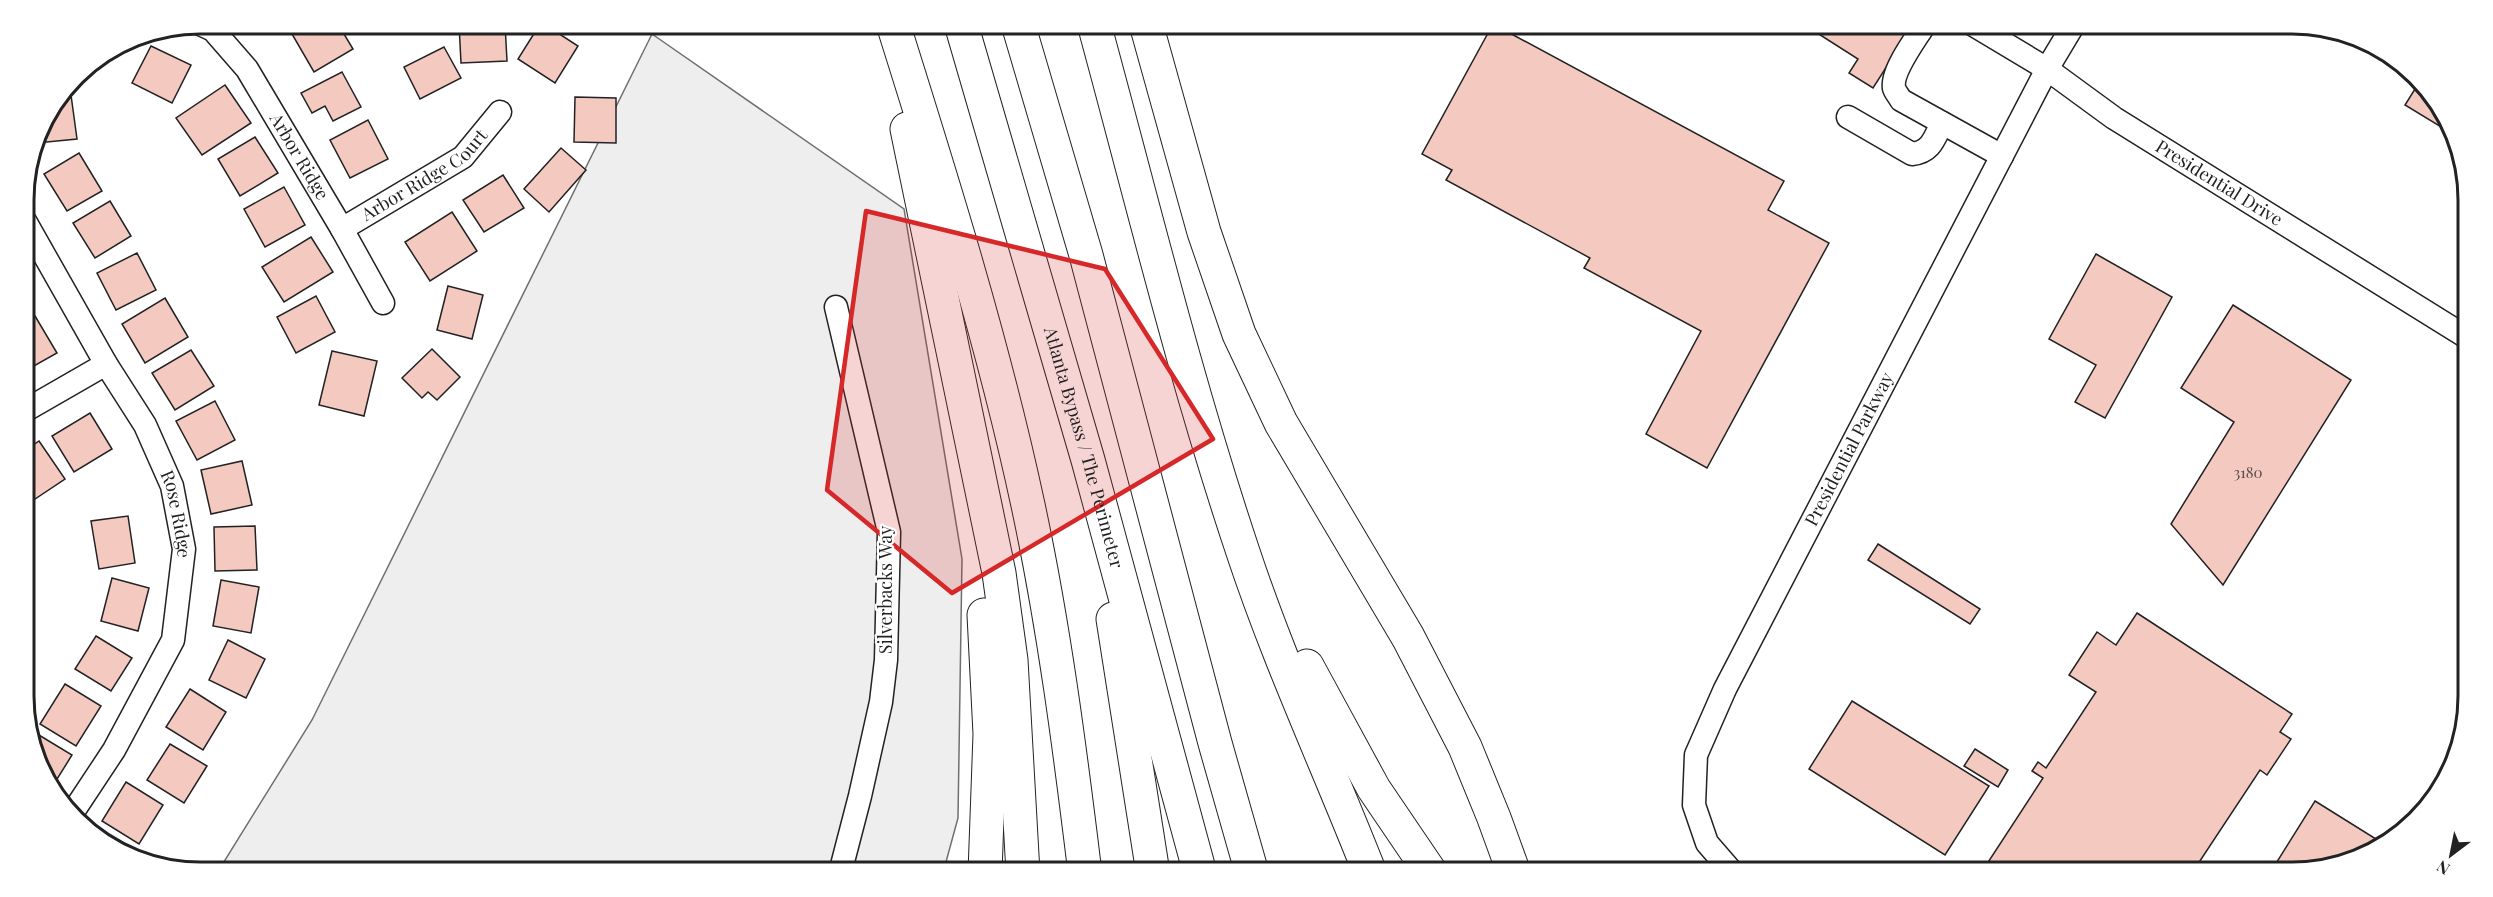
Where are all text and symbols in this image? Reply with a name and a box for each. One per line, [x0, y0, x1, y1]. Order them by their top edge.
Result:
street label: Arbor Ridge [264, 107, 335, 204]
street label: Arbor Ridge Court [356, 123, 493, 226]
street label: Presidential Drive [2151, 134, 2287, 231]
street label: Atlanta Bypass / The Perimeter [1039, 323, 1130, 571]
street label: Presidential Parkway [1799, 368, 1898, 530]
house number: 3180 [2233, 462, 2263, 482]
street label: Rose Ridge [155, 466, 197, 559]
street label: Silverbacks Way [873, 526, 897, 654]
north arrow [2421, 825, 2481, 885]
text: N [2432, 856, 2453, 880]

